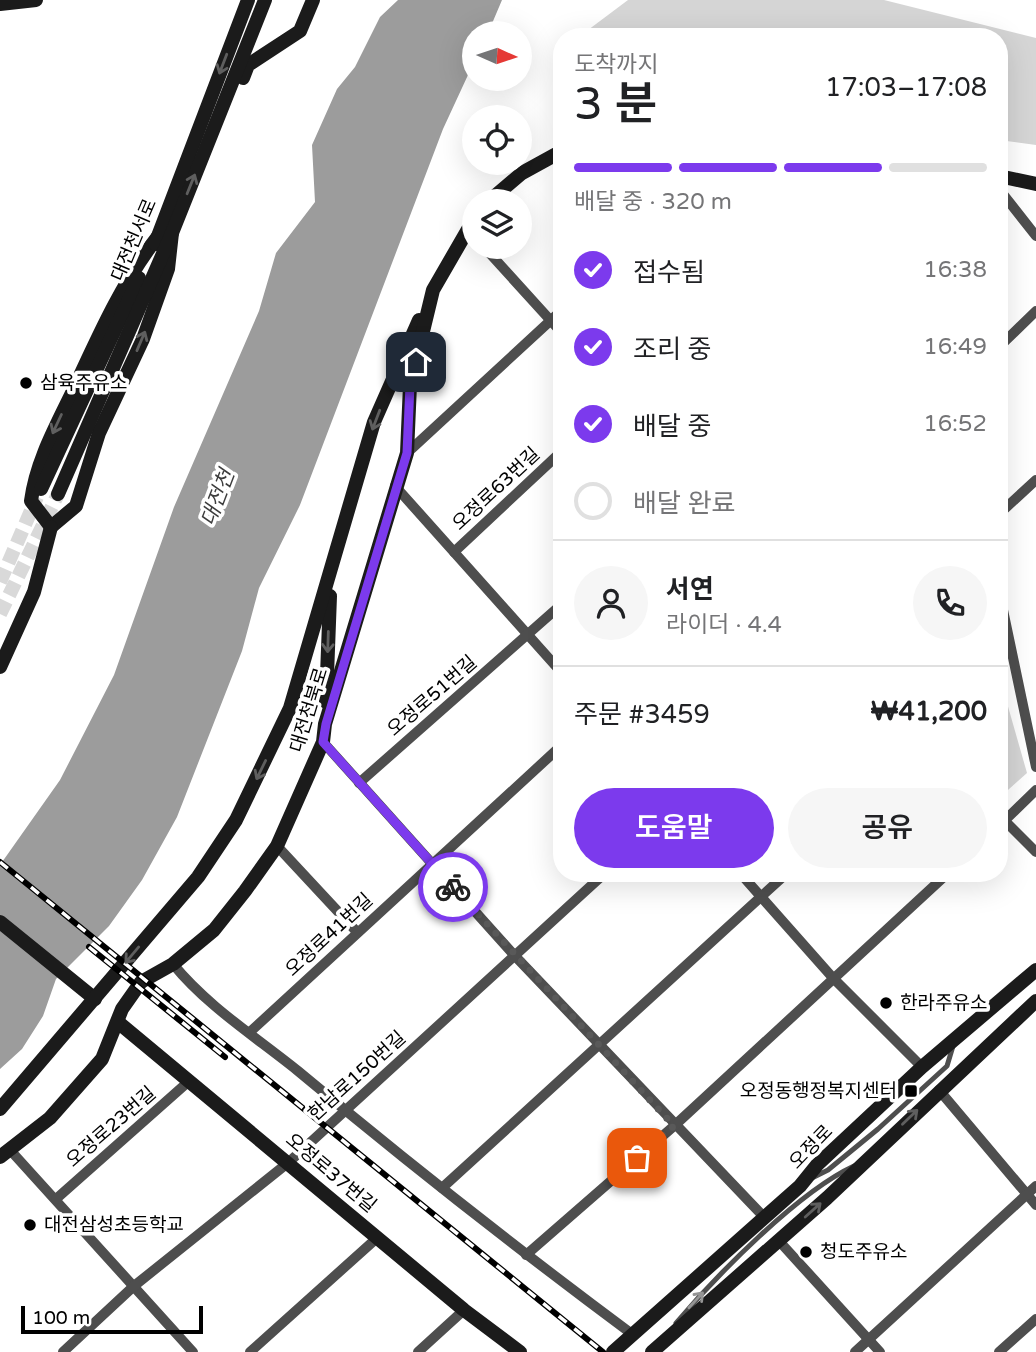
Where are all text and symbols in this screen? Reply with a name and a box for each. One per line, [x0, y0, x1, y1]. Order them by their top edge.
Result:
north arrow [462, 21, 532, 91]
map controls [462, 21, 532, 259]
text: 도착까지 [574, 51, 659, 79]
one-way arrow [216, 52, 229, 74]
text: 17:03–17:08 [825, 72, 987, 103]
text: 3 분 [574, 77, 657, 132]
button: locate [462, 105, 532, 175]
one-way arrow [186, 174, 199, 196]
text: 배달 중 · 320 m [574, 188, 732, 216]
button: layers [462, 189, 532, 259]
street label: 대전천서로 [107, 195, 161, 285]
icon: check [574, 251, 612, 289]
text: 16:38 [923, 256, 987, 284]
text: 접수됨 [633, 257, 705, 288]
icon: check [574, 328, 612, 366]
one-way arrow [135, 331, 148, 353]
pin [386, 332, 446, 392]
text: 16:49 [923, 333, 987, 361]
text: 조리 중 [633, 334, 712, 365]
icon: home [397, 343, 435, 381]
place label: 삼육주유소 [40, 372, 127, 394]
marker: 삼육주유소 [18, 375, 34, 391]
icon: check [574, 405, 612, 443]
one-way arrow [368, 408, 381, 430]
text: 16:52 [923, 410, 987, 438]
text: 배달 중 [633, 411, 712, 442]
one-way arrow [50, 413, 64, 434]
street label: 오정로63번길 [448, 443, 544, 535]
water label: 대전천 [196, 464, 241, 530]
text: 배달 완료 [633, 488, 735, 519]
button: person [574, 566, 648, 640]
button: phone [913, 566, 987, 640]
text: 서연 [666, 574, 714, 605]
text: 라이더 · 4.4 [666, 611, 782, 639]
one-way arrow [321, 630, 335, 653]
street label: 오정로51번길 [383, 651, 481, 741]
street label: 대전천북로 [286, 665, 332, 755]
text: ₩41,200 [871, 696, 987, 727]
text: 주문 #3459 [574, 699, 710, 730]
one-way arrow [254, 759, 268, 780]
button: 도움말 [574, 788, 774, 868]
button: 공유 [788, 788, 987, 868]
courier [418, 852, 488, 922]
icon: bike [434, 868, 472, 906]
street label: 오정로41번길 [281, 889, 377, 981]
one-way arrow [124, 946, 140, 964]
place label: 한라주유소 [900, 992, 987, 1014]
marker: 한라주유소 [878, 995, 894, 1011]
street label: 한남로150번길 [304, 1027, 410, 1125]
place label: 오정동행정복지센터 [740, 1080, 897, 1102]
street label: 오정로23번길 [62, 1082, 160, 1172]
marker: 오정동행정복지센터 [903, 1083, 919, 1099]
one-way arrow [902, 1108, 919, 1125]
street label: 오정로 [785, 1120, 837, 1174]
pin [607, 1128, 667, 1188]
street label: 오정로37번길 [281, 1129, 381, 1217]
icon: bag [618, 1139, 656, 1177]
one-way arrow [804, 1202, 822, 1218]
place label: 대전삼성초등학교 [44, 1214, 184, 1236]
marker: 대전삼성초등학교 [22, 1217, 38, 1233]
place label: 청도주유소 [820, 1241, 907, 1263]
marker: 청도주유소 [798, 1244, 814, 1260]
one-way arrow [687, 1292, 704, 1309]
scale bar [21, 1303, 203, 1335]
text: 100 m [32, 1307, 90, 1329]

